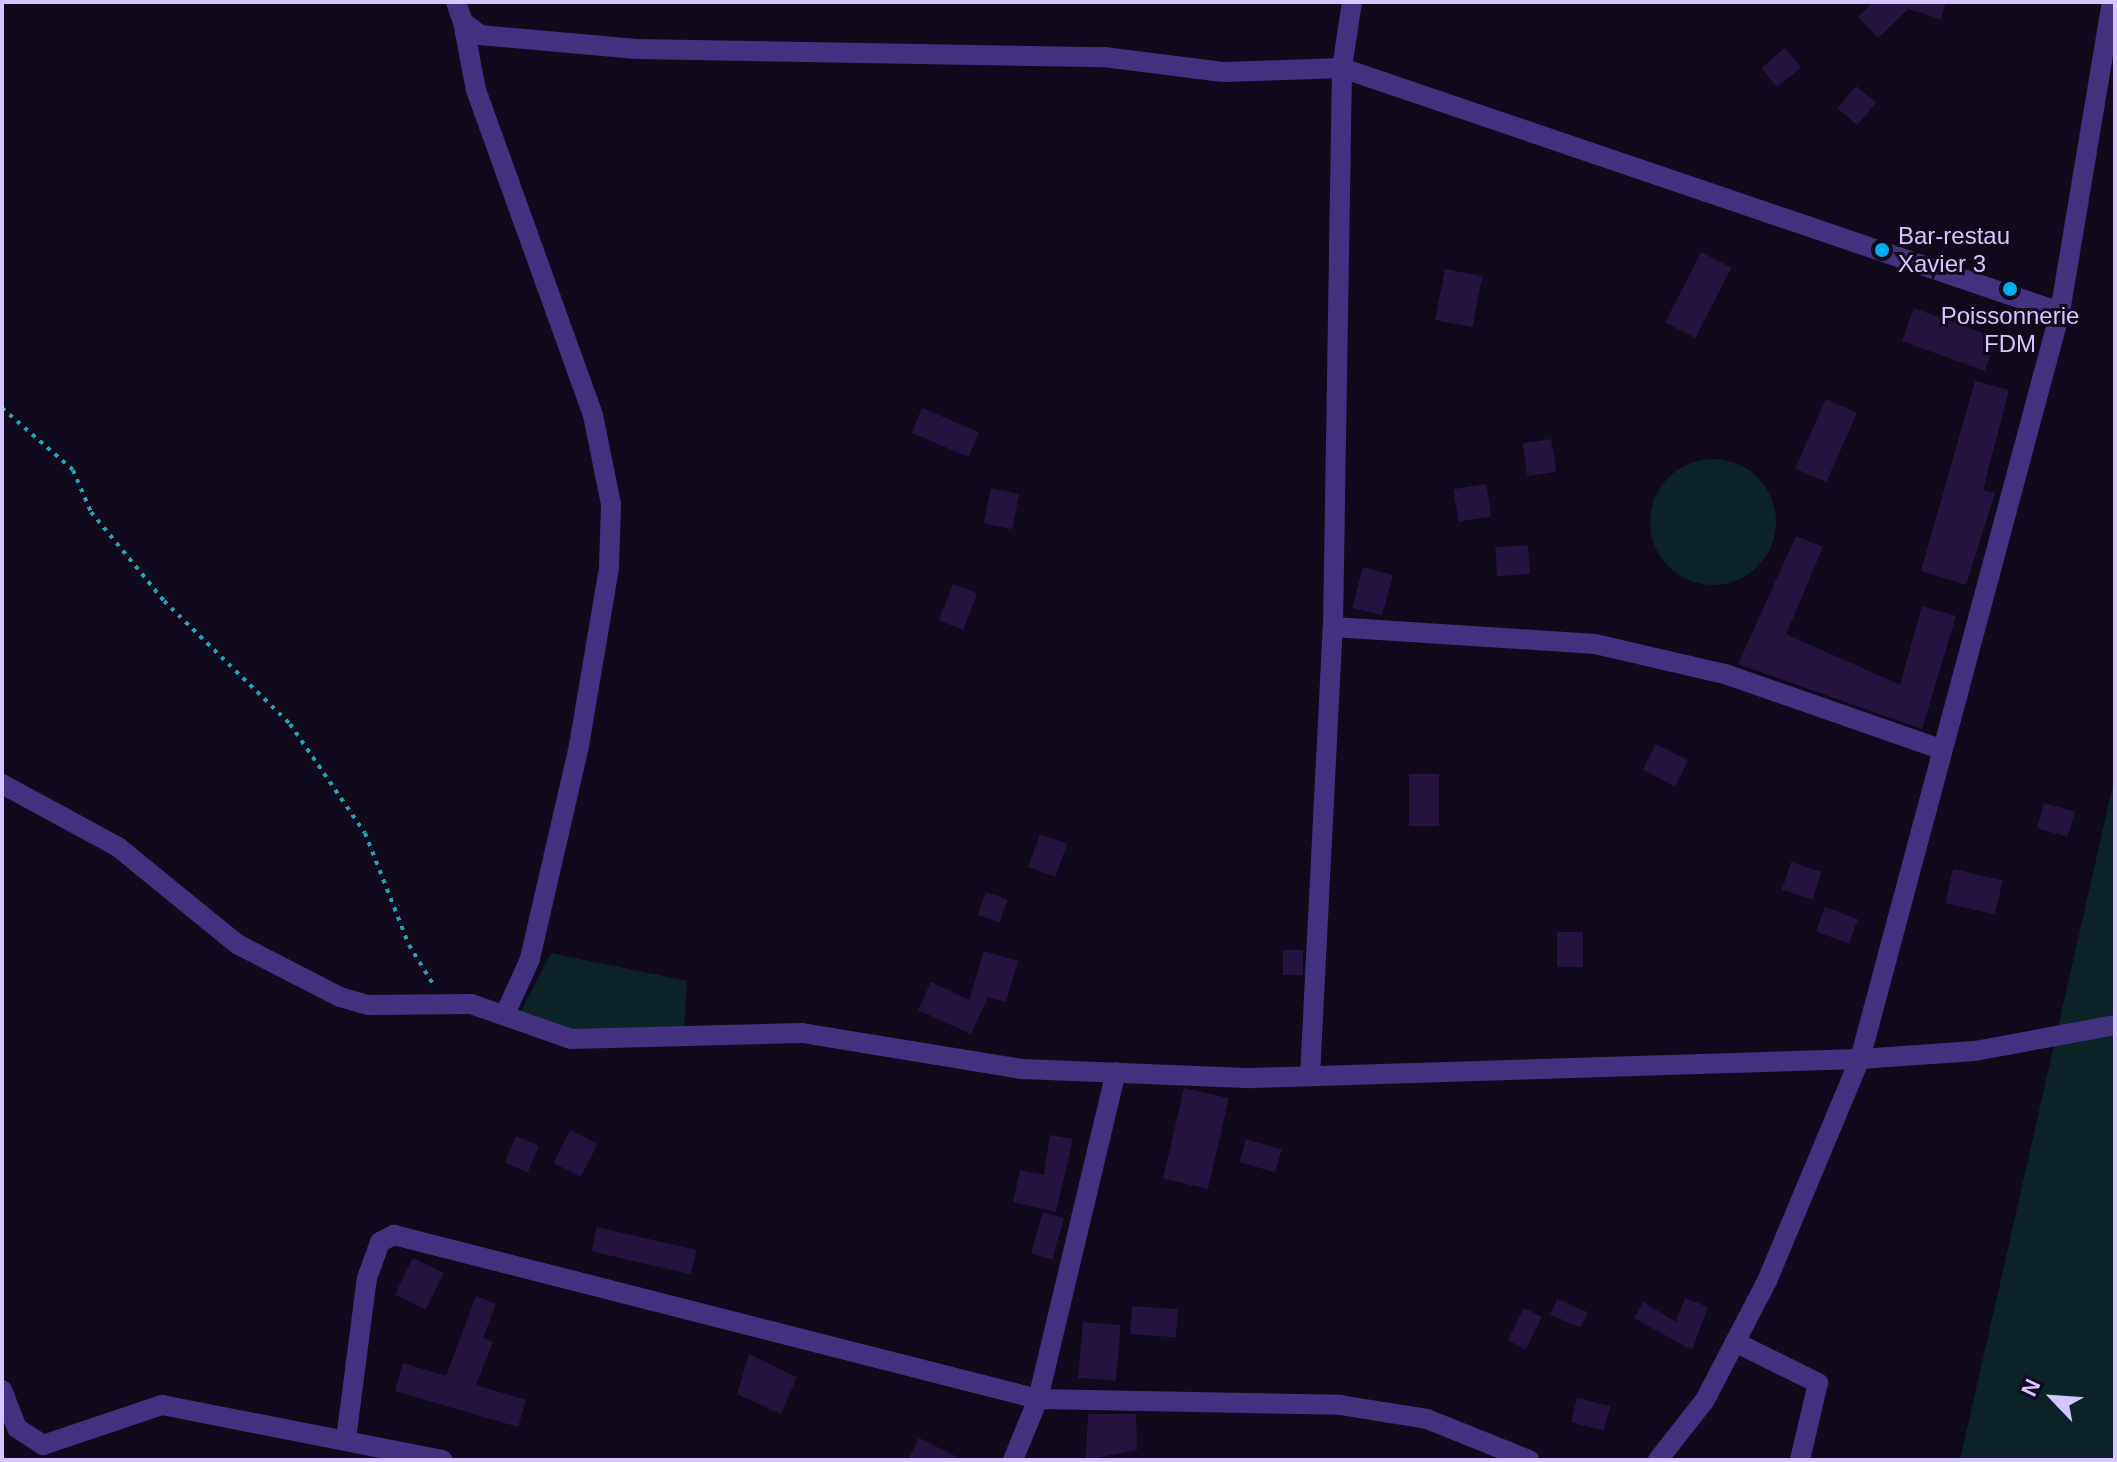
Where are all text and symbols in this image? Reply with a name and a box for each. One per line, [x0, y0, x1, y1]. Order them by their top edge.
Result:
place label: Bar-restau Xavier 3 [1898, 222, 2010, 278]
marker: Bar-restau Xavier 3 [1873, 241, 1891, 259]
marker: Poissonnerie FDM [2001, 280, 2019, 298]
place label: Poissonnerie FDM [1941, 302, 2079, 358]
north arrow [2013, 1358, 2093, 1438]
text: N [2016, 1375, 2045, 1400]

